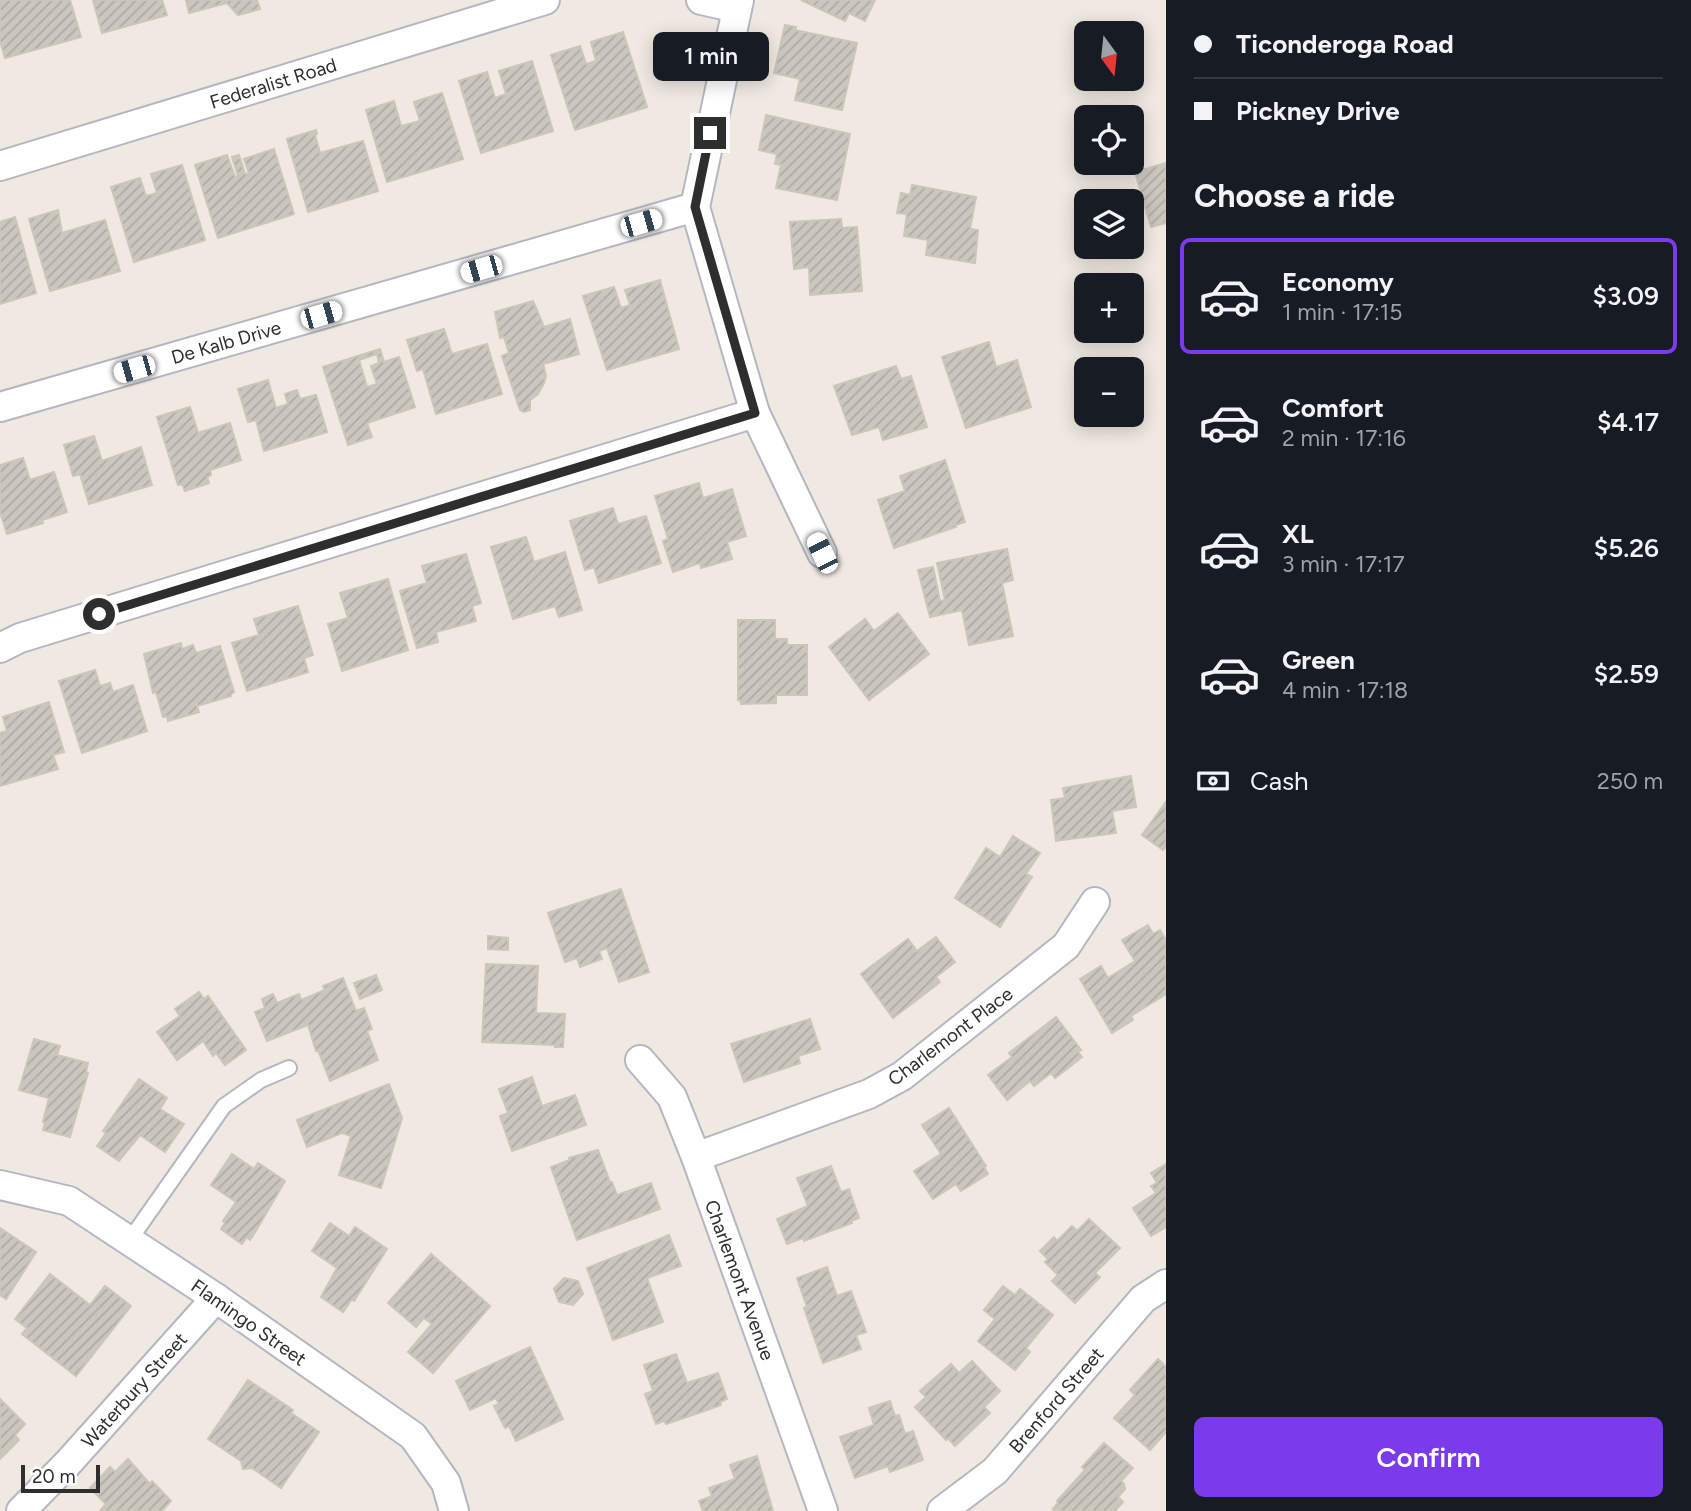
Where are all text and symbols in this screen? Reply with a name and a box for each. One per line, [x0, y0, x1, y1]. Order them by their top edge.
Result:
north arrow [1074, 21, 1144, 91]
map controls [1074, 21, 1144, 427]
text: Ticonderoga Road [1236, 28, 1454, 60]
callout: 1 min [652, 32, 768, 80]
text: 1 min [684, 42, 738, 70]
street label: Federalist Road [207, 53, 339, 114]
text: Pickney Drive [1236, 95, 1400, 127]
button: locate [1074, 105, 1144, 175]
route end [694, 117, 726, 149]
text: Choose a ride [1194, 177, 1395, 215]
button: layers [1074, 189, 1144, 259]
car [618, 207, 665, 239]
car [458, 253, 505, 285]
icon: car [1198, 265, 1261, 328]
text: Economy [1282, 266, 1394, 298]
button: + [1074, 273, 1144, 343]
text: $3.09 [1592, 280, 1659, 312]
text: 1 min · 17:15 [1282, 298, 1403, 326]
car [298, 299, 345, 331]
street label: De Kalb Drive [169, 316, 284, 369]
car [111, 353, 158, 385]
button: − [1074, 357, 1144, 427]
icon: car [1198, 391, 1261, 454]
text: Comfort [1282, 392, 1384, 424]
text: $4.17 [1597, 406, 1659, 438]
text: 2 min · 17:16 [1282, 424, 1406, 452]
icon: car [1198, 517, 1261, 580]
text: XL [1282, 518, 1314, 550]
car [804, 530, 841, 576]
text: $5.26 [1594, 532, 1659, 564]
text: 3 min · 17:17 [1282, 550, 1405, 578]
route start [83, 598, 115, 630]
icon: car [1198, 643, 1261, 706]
text: Green [1282, 644, 1355, 676]
text: $2.59 [1594, 658, 1659, 690]
text: 4 min · 17:18 [1282, 676, 1408, 704]
icon: cash [1194, 762, 1232, 800]
text: Cash [1250, 765, 1309, 797]
text: 250 m [1597, 767, 1663, 795]
street label: Charlemont Place [883, 982, 1017, 1091]
street label: Charlemont Avenue [700, 1197, 779, 1363]
street label: Flamingo Street [187, 1274, 311, 1371]
street label: Waterbury Street [77, 1328, 192, 1453]
street label: Brenford Street [1004, 1343, 1108, 1458]
button: Confirm [1194, 1417, 1663, 1497]
scale bar [21, 1462, 100, 1494]
text: 20 m [32, 1465, 76, 1488]

